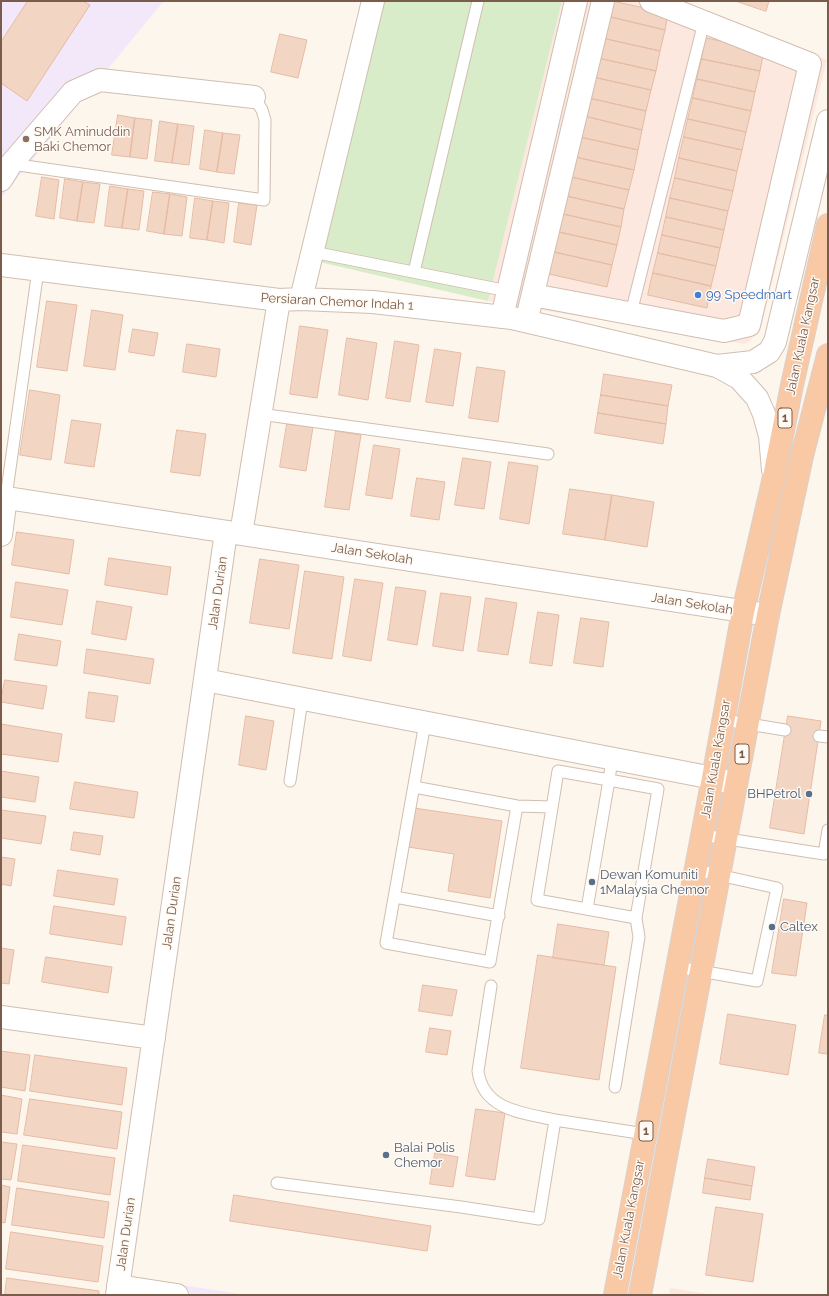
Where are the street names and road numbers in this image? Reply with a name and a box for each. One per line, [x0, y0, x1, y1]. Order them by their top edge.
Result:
street label: Jalan Kuala Kangsar [783, 275, 823, 397]
street label: Persiaran Chemor Indah 1 [260, 290, 414, 314]
road number: 1 [778, 408, 792, 428]
street label: Jalan Sekolah [330, 540, 414, 568]
street label: Jalan Durian [205, 555, 231, 631]
street label: Jalan Sekolah [650, 590, 734, 618]
street label: Jalan Kuala Kangsar [698, 698, 734, 820]
road number: 1 [735, 744, 749, 764]
street label: Jalan Durian [159, 875, 185, 951]
road number: 1 [639, 1121, 653, 1141]
street label: Jalan Kuala Kangsar [610, 1158, 648, 1280]
street label: Jalan Durian [113, 1196, 139, 1272]

